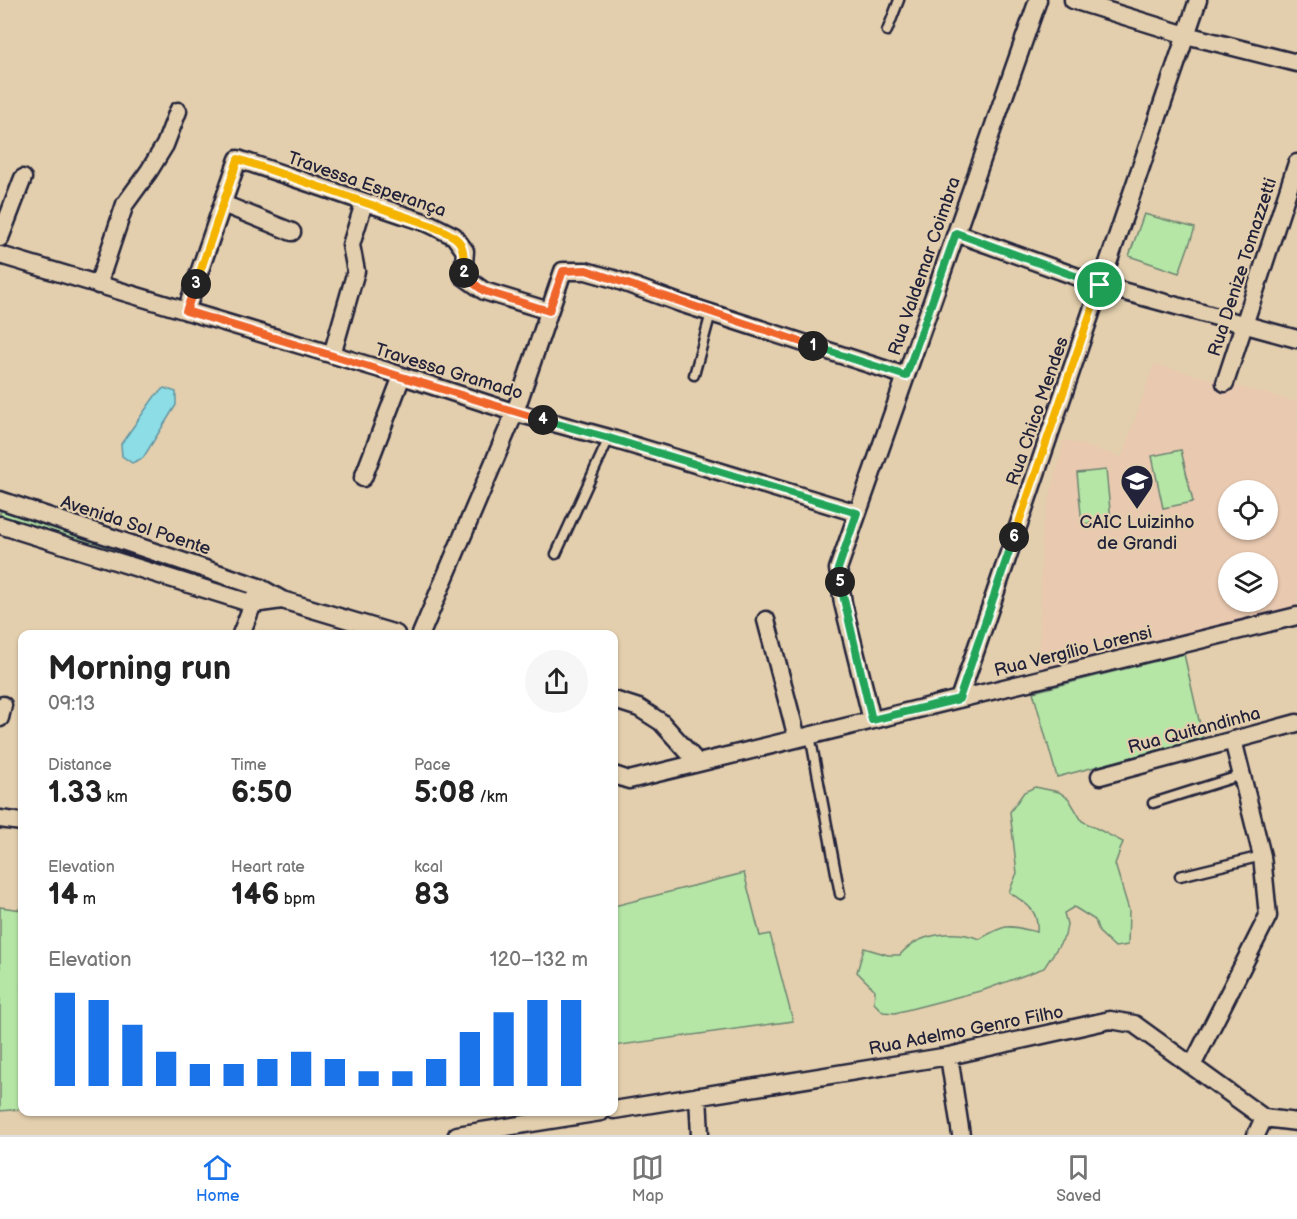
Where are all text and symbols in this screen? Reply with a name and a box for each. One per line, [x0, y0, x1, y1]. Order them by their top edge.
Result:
street label: Travessa Esperança [285, 147, 449, 221]
street label: Rua Valdemar Coimbra [884, 174, 965, 358]
street label: Rua Denize Tomazzetti [1204, 175, 1281, 359]
pin: 2 [449, 258, 479, 288]
pin [1074, 259, 1125, 310]
text: 2 [459, 263, 469, 282]
icon: arrive [1083, 268, 1116, 301]
pin: 3 [181, 269, 211, 299]
text: 3 [191, 274, 201, 293]
pin: 1 [798, 331, 828, 361]
street label: Rua Chico Mendes [1002, 334, 1073, 488]
text: 1 [810, 336, 816, 355]
street label: Travessa Gramado [372, 339, 525, 404]
pin: 4 [528, 405, 558, 435]
text: 4 [538, 410, 548, 429]
school or university icon: CAIC Luizinho de Grandi [1119, 463, 1155, 510]
map controls [1218, 480, 1278, 612]
button: locate [1218, 480, 1278, 540]
street label: Avenida Sol Poente [58, 491, 214, 560]
place label: CAIC Luizinho de Grandi [1080, 512, 1194, 554]
pin: 6 [999, 522, 1029, 552]
text: 6 [1009, 527, 1019, 546]
button: layers [1218, 552, 1278, 612]
pin: 5 [825, 567, 855, 597]
text: 5 [835, 572, 845, 591]
street label: Rua Vergílio Lorensi [992, 622, 1154, 681]
text: Morning run [48, 649, 231, 689]
button: share [525, 650, 588, 713]
text: 09:13 [48, 692, 95, 716]
street label: Rua Quitandinha [1126, 703, 1263, 758]
text: Distance [48, 756, 112, 775]
text: Time [231, 756, 266, 775]
text: Pace [414, 756, 450, 775]
text: 1.33 [48, 775, 102, 811]
text: 6:50 [231, 775, 292, 811]
text: 5:08 [414, 775, 475, 811]
text: km [102, 788, 128, 807]
text: /km [475, 788, 508, 807]
text: Elevation [48, 858, 115, 877]
text: Heart rate [231, 858, 305, 877]
text: kcal [414, 858, 443, 877]
text: 14 [48, 877, 78, 913]
text: 146 [231, 877, 279, 913]
text: 83 [414, 877, 450, 913]
text: m [78, 890, 96, 909]
text: bpm [279, 890, 315, 909]
text: Elevation [48, 948, 131, 972]
text: 120–132 m [490, 948, 588, 972]
street label: Rua Adelmo Genro Filho [867, 1001, 1065, 1060]
tab: Home [196, 1151, 239, 1206]
tab: Map [631, 1151, 664, 1206]
tab: Saved [1056, 1151, 1101, 1206]

